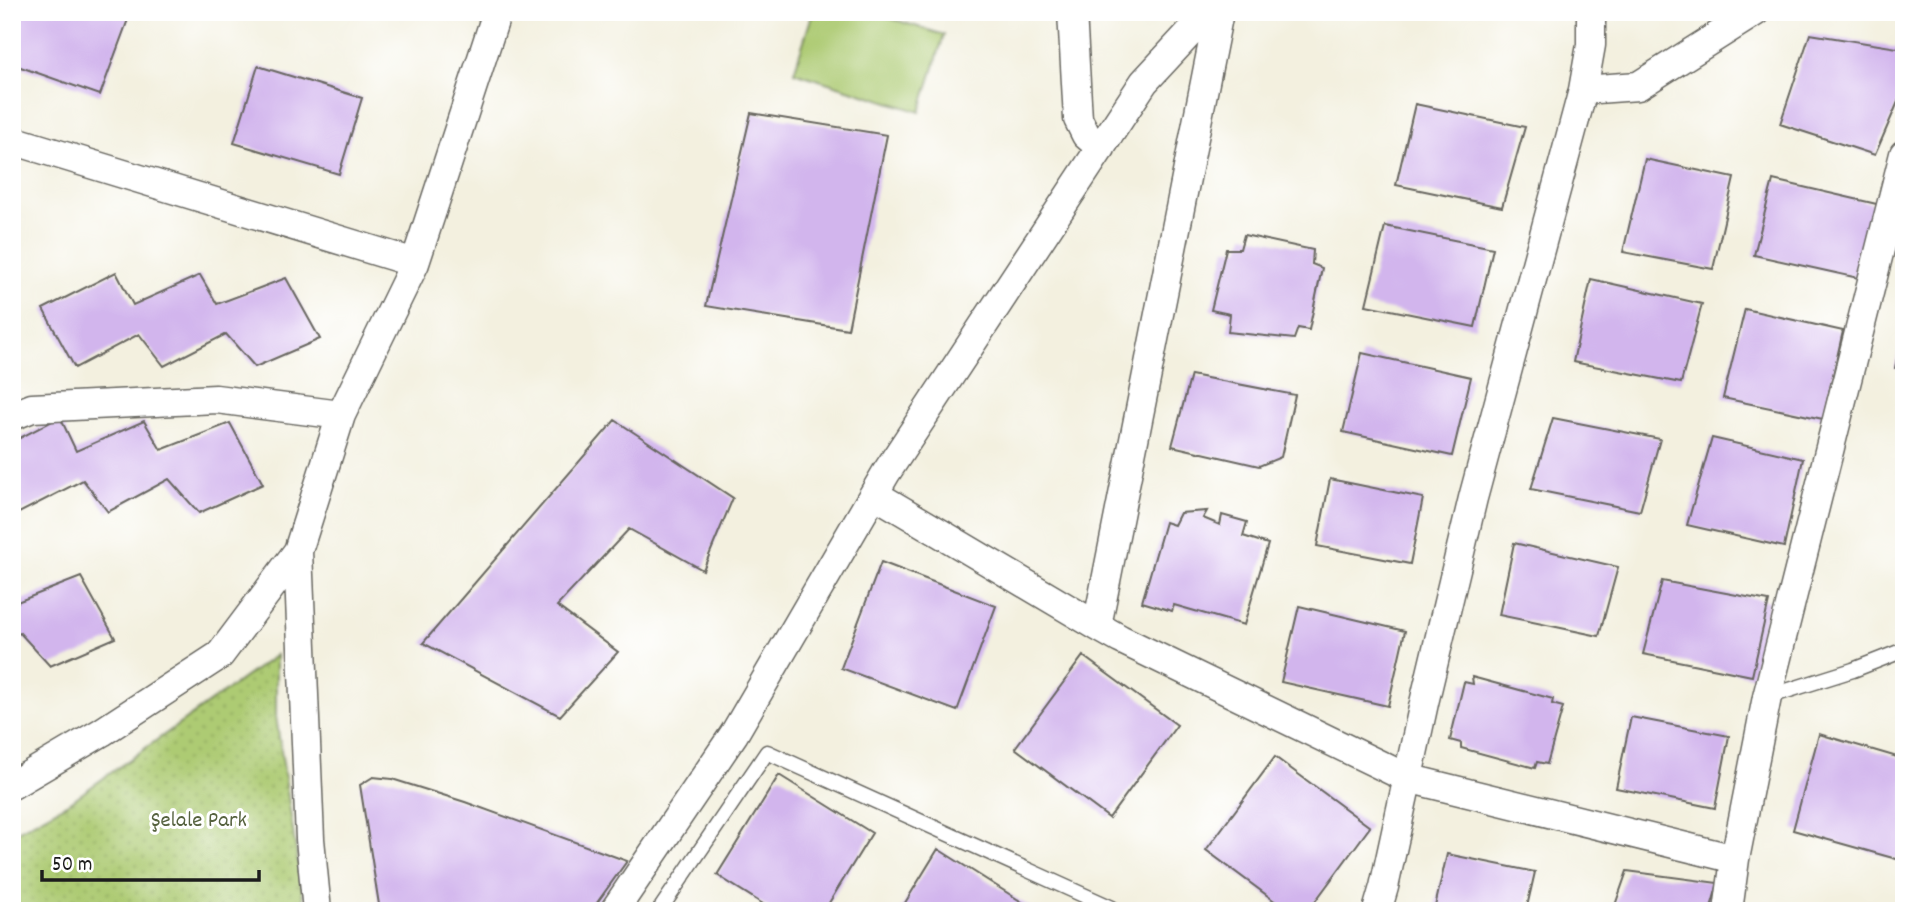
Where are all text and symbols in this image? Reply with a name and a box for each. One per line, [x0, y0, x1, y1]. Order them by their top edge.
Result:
park label: Şelale Park [151, 805, 247, 838]
scale bar [42, 839, 259, 883]
text: 50 m [52, 851, 92, 881]

